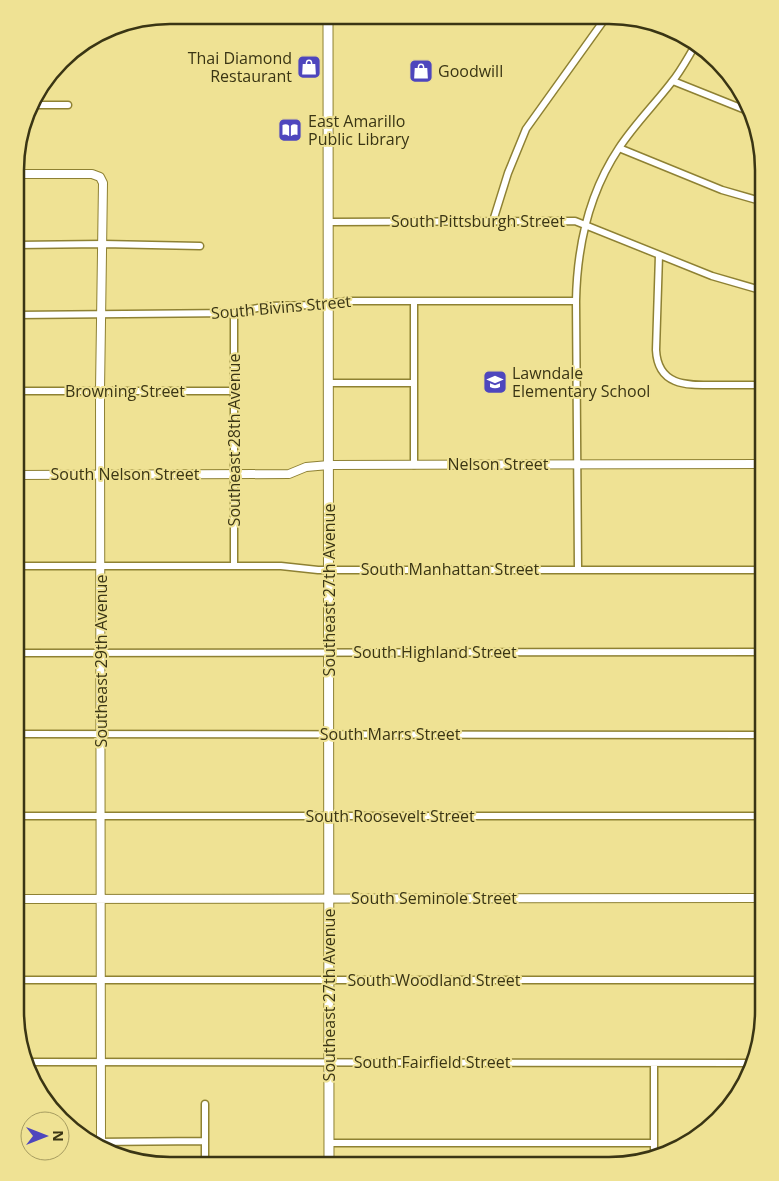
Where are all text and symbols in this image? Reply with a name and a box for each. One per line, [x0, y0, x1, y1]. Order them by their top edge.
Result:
place label: Thai Diamond Restaurant [188, 47, 292, 87]
shop icon: Thai Diamond Restaurant [296, 54, 322, 80]
shop icon: Goodwill [408, 58, 434, 84]
place label: Goodwill [438, 60, 503, 82]
place label: East Amarillo Public Library [308, 110, 410, 150]
library icon: East Amarillo Public Library [277, 117, 303, 143]
street label: South Pittsburgh Street [391, 210, 565, 232]
street label: South Bivins Street [210, 290, 352, 324]
street label: Southeast 28th Avenue [223, 354, 245, 526]
place label: Lawndale Elementary School [512, 362, 650, 402]
school or university icon: Lawndale Elementary School [482, 369, 508, 395]
street label: Browning Street [65, 380, 185, 402]
street label: Nelson Street [448, 453, 549, 475]
street label: South Nelson Street [51, 463, 200, 485]
street label: Southeast 27th Avenue [318, 504, 340, 676]
street label: South Manhattan Street [361, 558, 540, 580]
street label: Southeast 29th Avenue [90, 575, 112, 747]
street label: South Highland Street [353, 641, 517, 663]
street label: South Marrs Street [320, 723, 461, 745]
street label: South Roosevelt Street [305, 805, 475, 827]
street label: South Seminole Street [351, 887, 517, 909]
street label: Southeast 27th Avenue [318, 909, 340, 1081]
street label: South Woodland Street [347, 969, 521, 991]
street label: South Fairfield Street [354, 1051, 511, 1073]
north arrow [20, 1111, 70, 1161]
text: N [49, 1130, 68, 1142]

